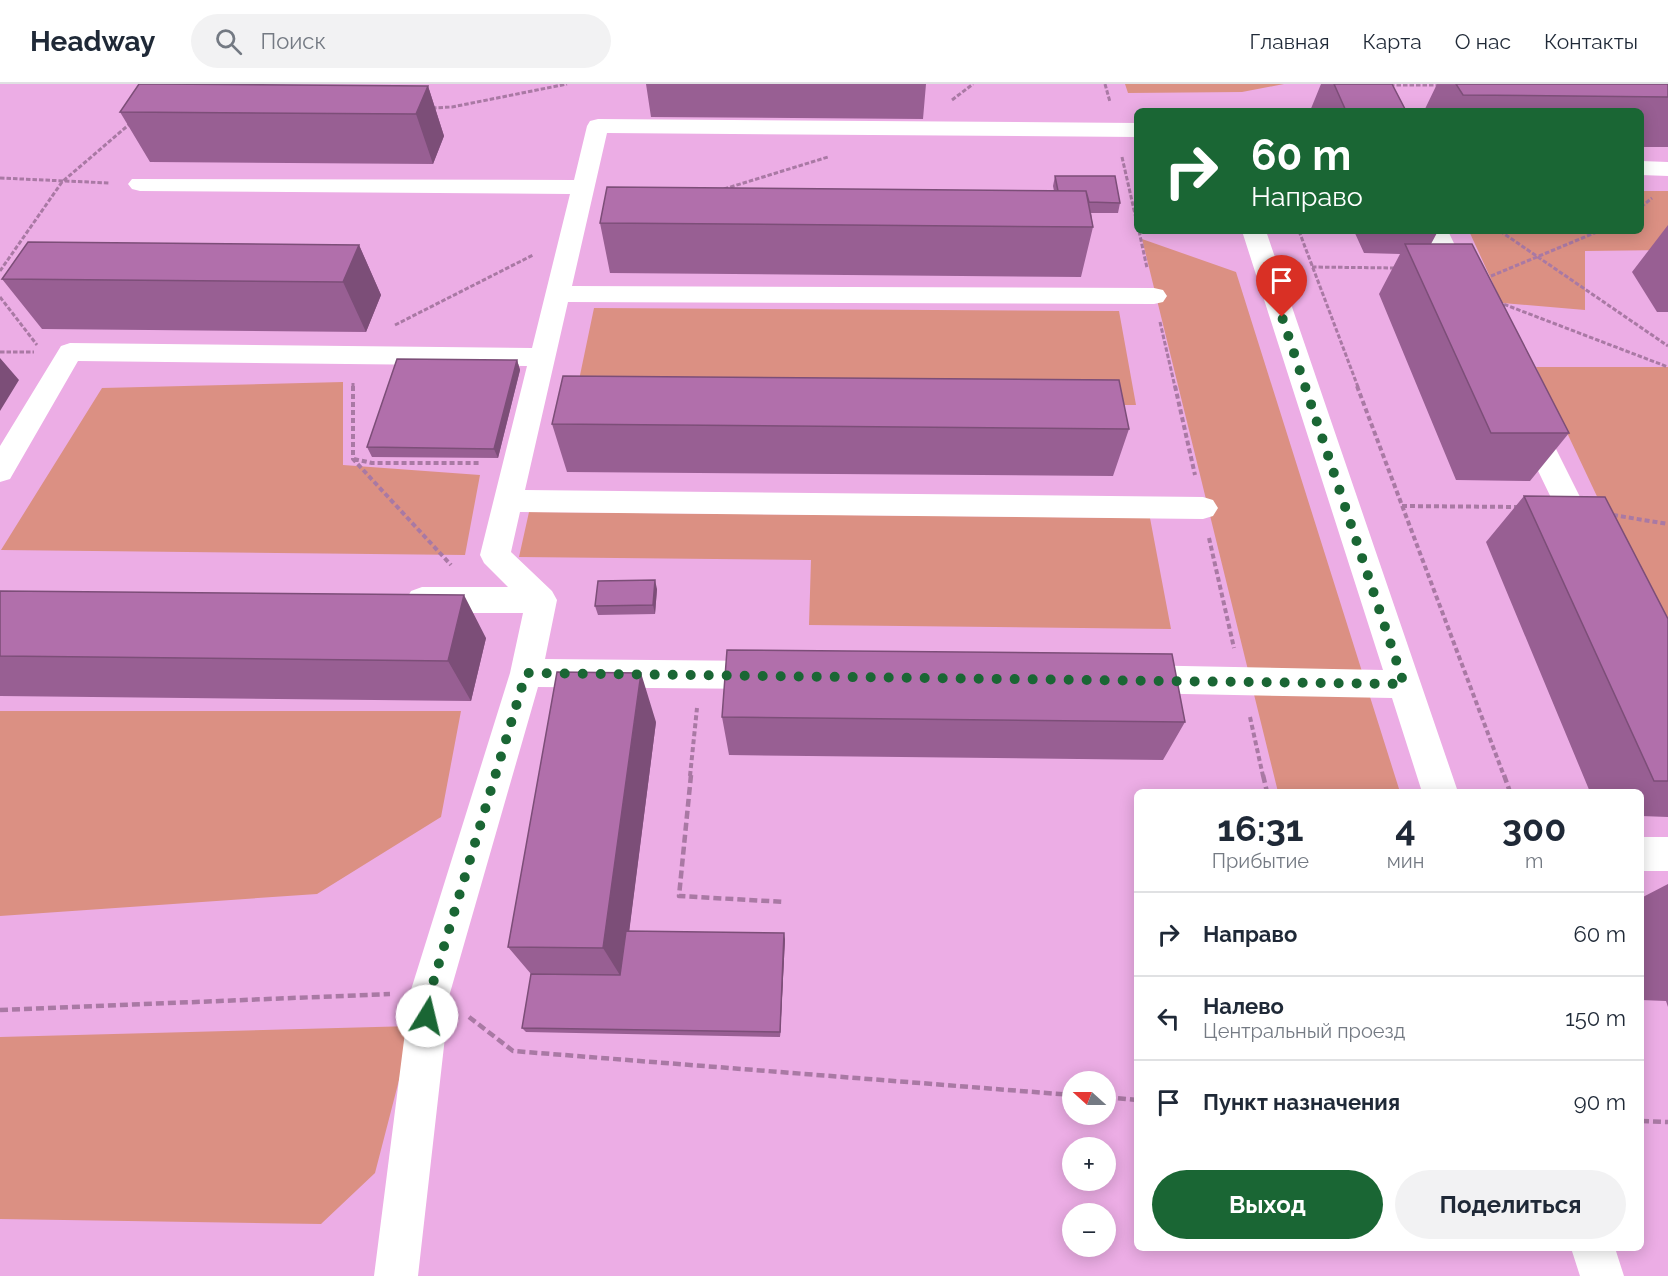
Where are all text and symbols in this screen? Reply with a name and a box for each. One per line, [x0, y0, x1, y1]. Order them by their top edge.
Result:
search box [191, 14, 611, 68]
text: Headway [30, 25, 155, 58]
icon: search [212, 25, 245, 58]
text: Поиск [260, 28, 326, 54]
text: Главная [1250, 29, 1330, 54]
text: Карта [1363, 29, 1422, 54]
text: О нас [1455, 29, 1511, 54]
text: Контакты [1544, 29, 1638, 54]
text: 60 m [1251, 131, 1351, 180]
icon: right [1152, 132, 1230, 210]
text: Направо [1251, 181, 1363, 212]
pin [1256, 255, 1307, 317]
icon: arrive [1265, 264, 1298, 297]
text: 16:31 [1217, 807, 1304, 849]
text: 4 [1395, 807, 1416, 849]
text: 300 [1502, 807, 1566, 849]
text: Прибытие [1212, 849, 1309, 873]
text: мин [1387, 849, 1424, 873]
text: m [1525, 849, 1543, 873]
icon: right [1152, 918, 1185, 951]
text: Направо [1203, 921, 1297, 947]
text: 60 m [1573, 921, 1626, 947]
position arrow [395, 984, 459, 1048]
text: Налево [1203, 993, 1284, 1019]
icon: left [1152, 1002, 1185, 1035]
text: 150 m [1565, 1005, 1626, 1031]
text: Центральный проезд [1203, 1019, 1405, 1043]
north arrow [1062, 1071, 1116, 1125]
map controls [1062, 1071, 1116, 1257]
icon: arrive [1152, 1086, 1185, 1119]
text: Пункт назначения [1203, 1089, 1400, 1115]
text: 90 m [1574, 1089, 1626, 1115]
button: + [1062, 1137, 1116, 1191]
button: Выход [1152, 1170, 1383, 1239]
button: Поделиться [1395, 1170, 1626, 1239]
button: − [1062, 1203, 1116, 1257]

